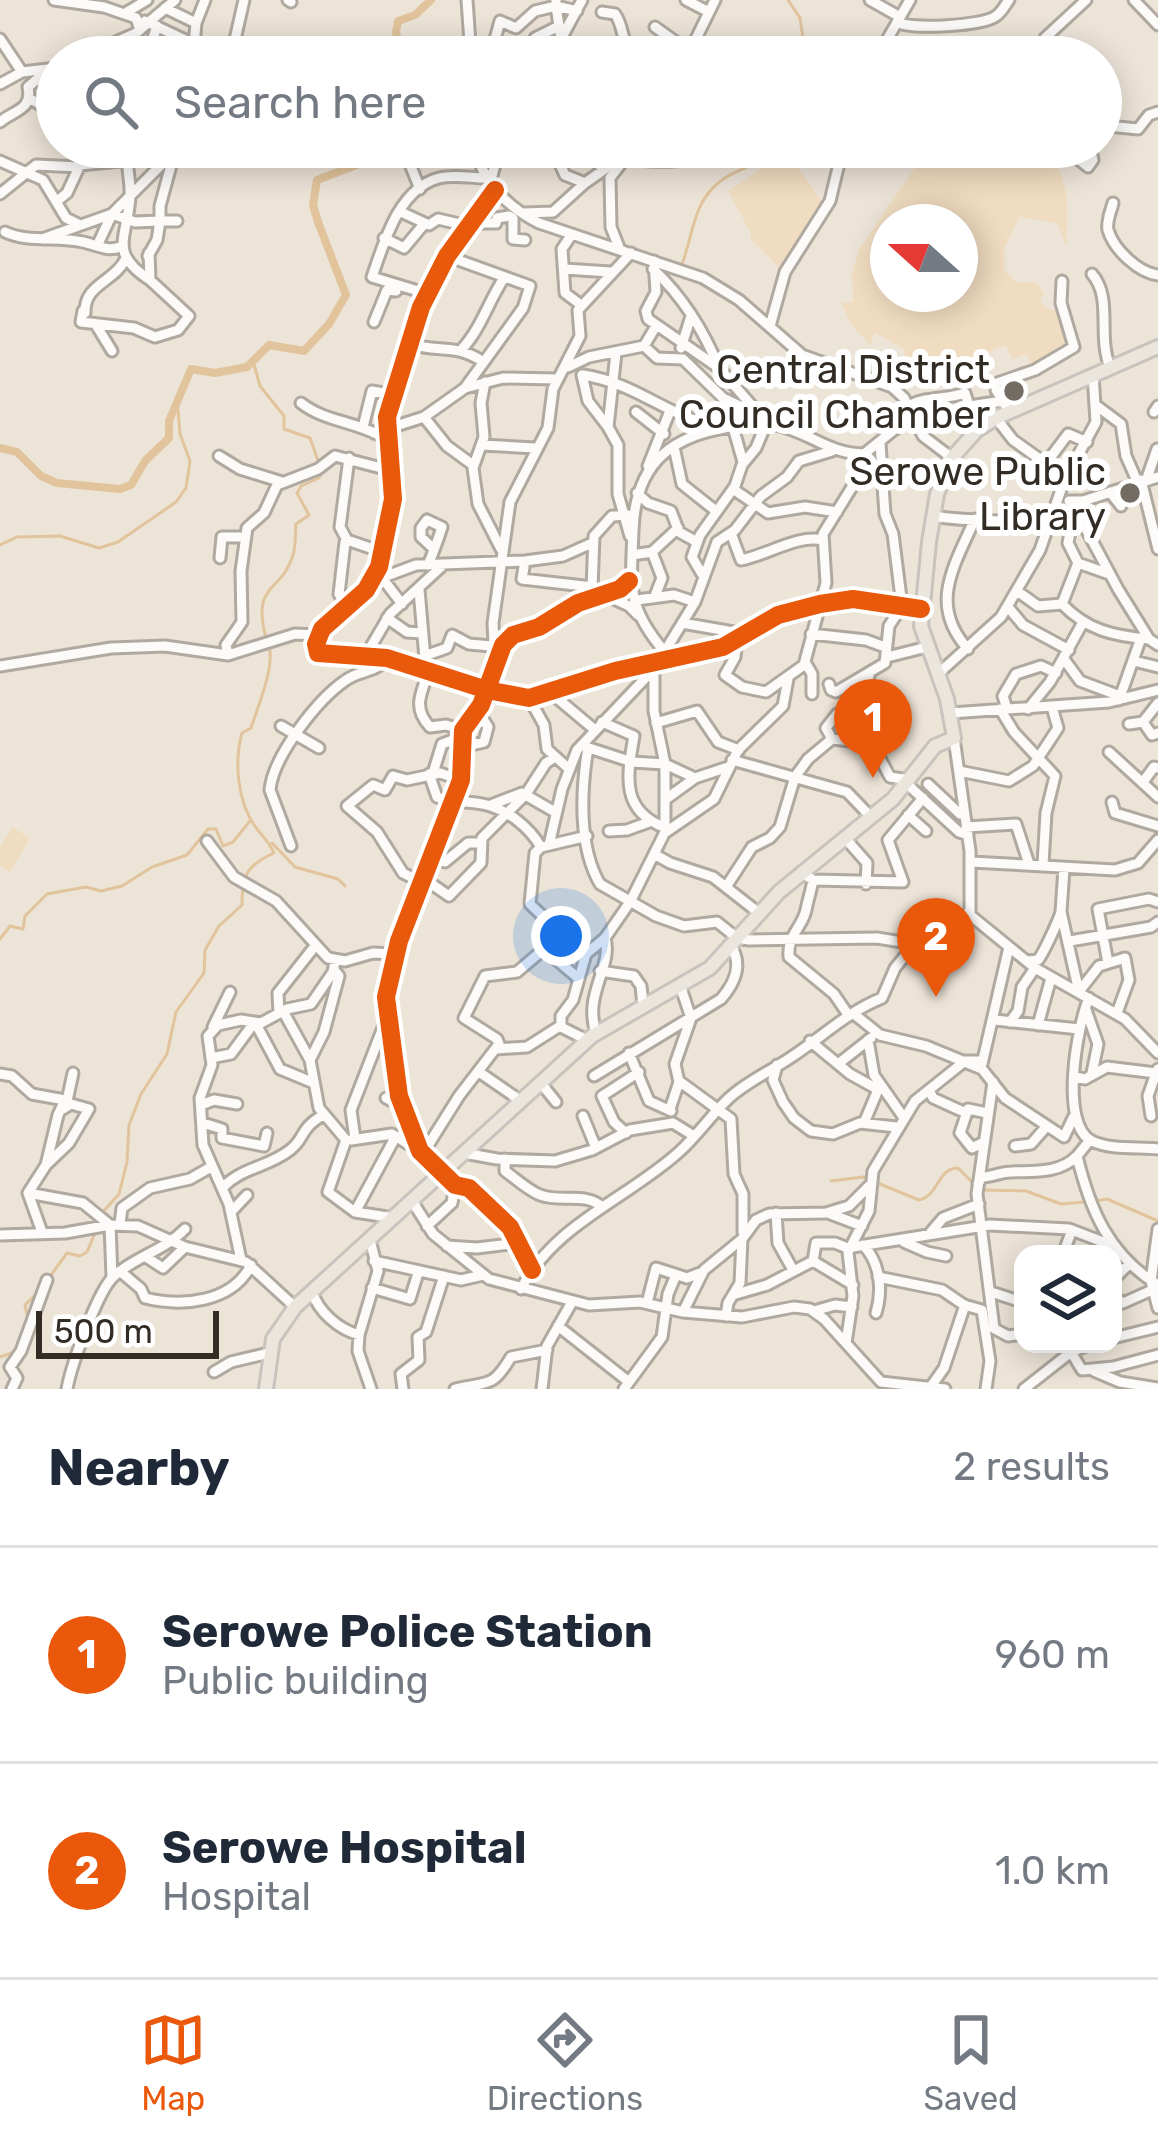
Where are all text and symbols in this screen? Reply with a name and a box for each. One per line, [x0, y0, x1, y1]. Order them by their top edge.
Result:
search box [36, 36, 1122, 168]
icon: search [78, 69, 144, 135]
text: Search here [174, 76, 426, 129]
north arrow [870, 204, 978, 312]
place label: Central District Council Chamber [679, 347, 990, 438]
marker: Central District Council Chamber [1001, 378, 1027, 404]
place label: Serowe Public Library [849, 449, 1106, 540]
marker: Serowe Public Library [1117, 480, 1143, 506]
pin: 1 [834, 679, 912, 778]
pin: 2 [897, 898, 975, 997]
your location [531, 906, 591, 966]
map controls [1014, 1245, 1122, 1353]
button: layers [1014, 1245, 1122, 1353]
scale bar [36, 1305, 219, 1358]
text: 500 m [54, 1312, 153, 1351]
text: Nearby [48, 1437, 230, 1498]
text: 2 results [953, 1444, 1110, 1490]
text: Serowe Police Station [162, 1605, 653, 1658]
text: 1 [77, 1632, 97, 1678]
text: 960 m [995, 1632, 1110, 1678]
text: Public building [162, 1658, 429, 1704]
text: Serowe Hospital [162, 1821, 527, 1874]
text: 2 [74, 1848, 100, 1894]
text: 1.0 km [995, 1848, 1110, 1894]
text: Hospital [162, 1874, 311, 1920]
tab: Map [140, 2007, 206, 2118]
tab: Directions [487, 2007, 643, 2118]
tab: Saved [924, 2007, 1018, 2118]

